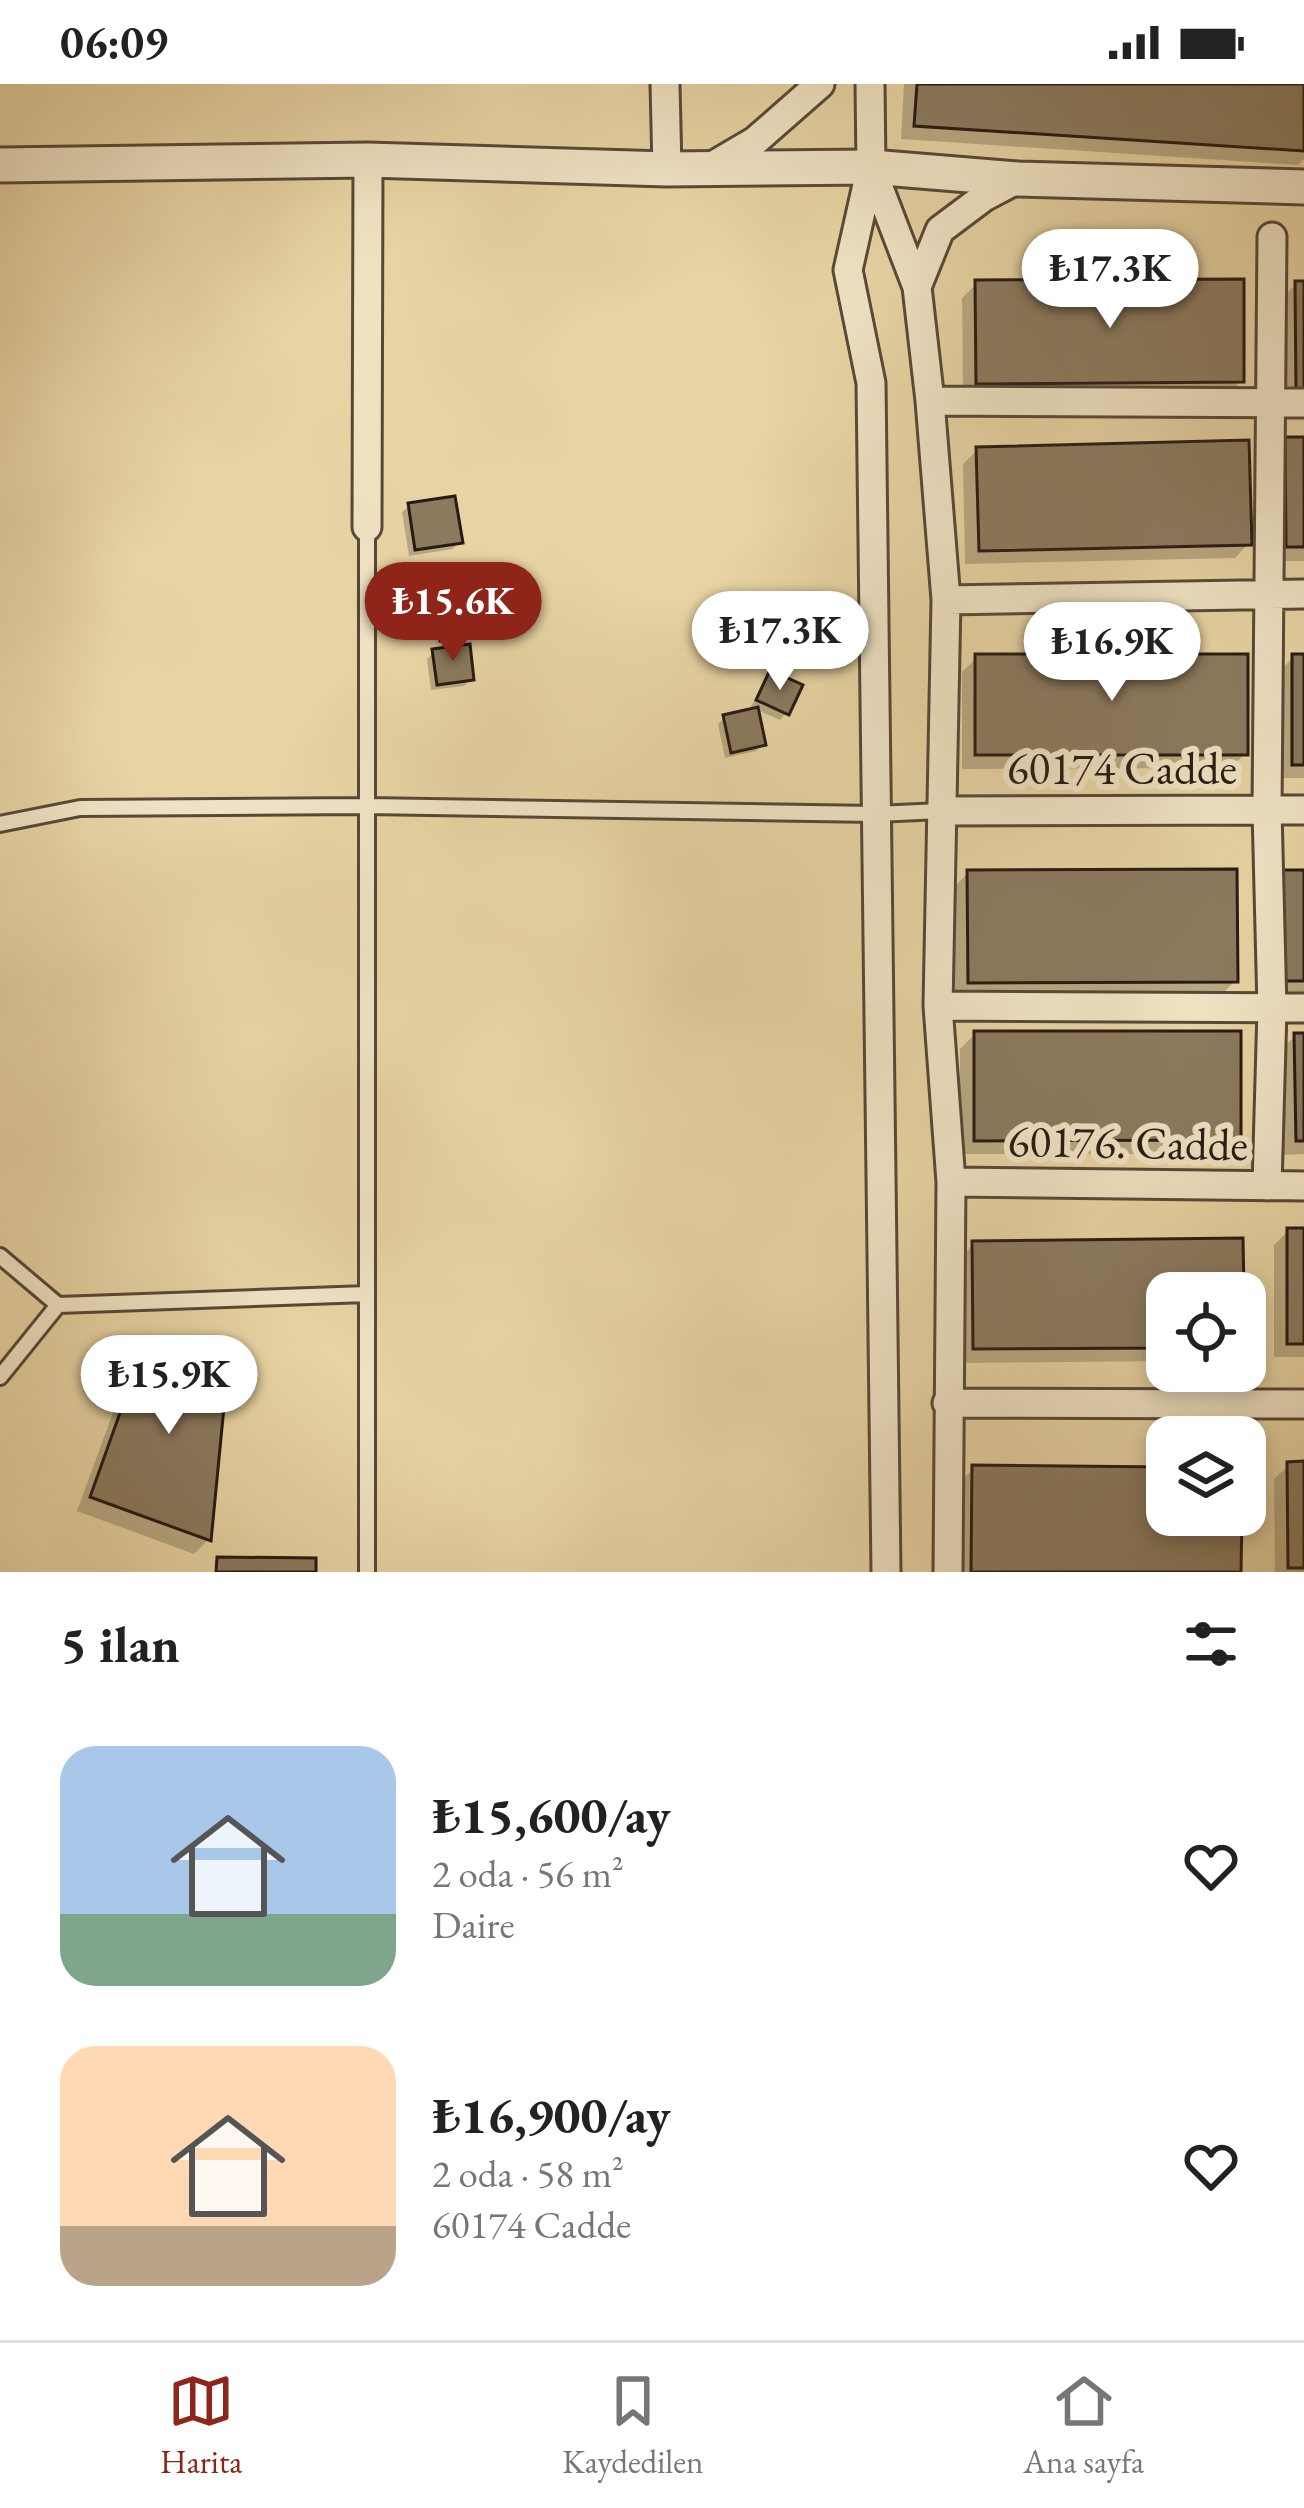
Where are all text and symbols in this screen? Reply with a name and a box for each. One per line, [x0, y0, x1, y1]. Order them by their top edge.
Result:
text: 06:09 [60, 13, 168, 71]
pin: ₺17.3K [1012, 229, 1208, 331]
text: ₺17.3K [1049, 242, 1171, 293]
pin: ₺15.6K [355, 562, 551, 664]
text: ₺15.6K [392, 575, 514, 626]
pin: ₺17.3K [682, 591, 878, 693]
pin: ₺16.9K [1014, 602, 1210, 704]
text: ₺17.3K [719, 604, 841, 655]
text: ₺16.9K [1051, 615, 1173, 666]
street label: 60174 Cadde [1007, 739, 1237, 797]
street label: 60176. Cadde [1007, 1111, 1249, 1173]
map controls [1146, 1272, 1266, 1536]
button: locate [1146, 1272, 1266, 1392]
pin: ₺15.9K [71, 1335, 267, 1437]
text: ₺15.9K [108, 1348, 230, 1399]
button: layers [1146, 1416, 1266, 1536]
text: 5 ilan [60, 1611, 180, 1677]
icon: filters [1178, 1611, 1244, 1677]
text: ₺15,600/ay [432, 1782, 671, 1848]
icon: home [156, 1794, 300, 1938]
icon: heart [1178, 1833, 1244, 1899]
text: 2 oda · 56 m² [432, 1848, 624, 1899]
text: Daire [432, 1899, 515, 1950]
text: ₺16,900/ay [432, 2082, 671, 2148]
icon: home [156, 2094, 300, 2238]
icon: heart [1178, 2133, 1244, 2199]
text: 2 oda · 58 m² [432, 2148, 624, 2199]
text: 60174 Cadde [432, 2199, 631, 2250]
tab: Harita [160, 2368, 242, 2483]
tab: Kaydedilen [562, 2368, 703, 2483]
tab: Ana sayfa [1023, 2368, 1144, 2483]

